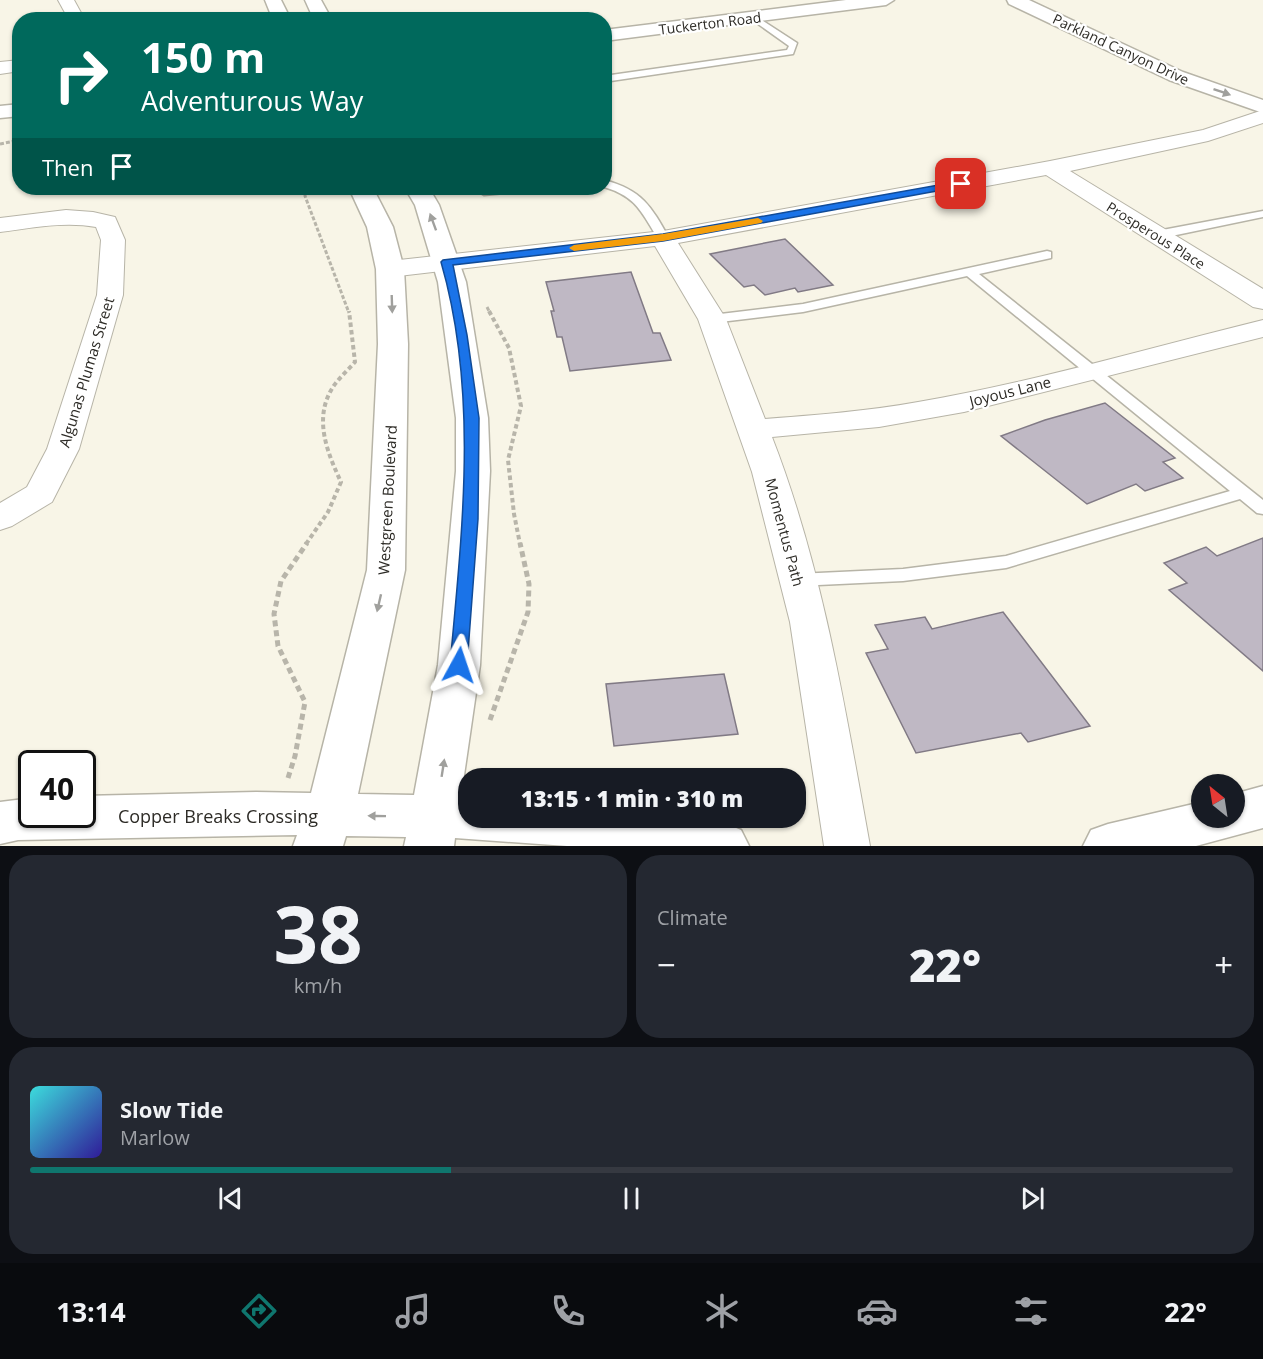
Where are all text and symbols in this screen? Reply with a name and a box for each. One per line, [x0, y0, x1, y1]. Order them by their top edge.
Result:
street label: Tuckerton Road [658, 7, 762, 39]
street label: Parkland Canyon Drive [1050, 9, 1192, 89]
text: 150 m [141, 28, 265, 85]
icon: right [42, 36, 120, 114]
text: Adventurous Way [141, 82, 363, 119]
one-way arrow [1213, 88, 1231, 98]
icon: arrive [105, 150, 138, 183]
text: Then [42, 152, 93, 182]
pin [935, 158, 986, 209]
icon: arrive [944, 167, 977, 200]
street label: Prosperous Place [1103, 197, 1209, 273]
one-way arrow [427, 213, 437, 231]
street label: Algunas Plumas Street [54, 294, 118, 450]
one-way arrow [387, 294, 396, 313]
street label: Joyous Lane [965, 371, 1053, 411]
street label: Westgreen Boulevard [373, 424, 401, 576]
street label: Momentus Path [761, 476, 809, 588]
one-way arrow [373, 593, 383, 612]
position arrow [427, 633, 491, 697]
speed limit sign: 40 [18, 750, 96, 828]
one-way arrow [439, 758, 448, 777]
north arrow [1191, 774, 1245, 828]
map controls [1191, 774, 1245, 828]
text: 13:15 · 1 min · 310 m [521, 783, 743, 813]
street label: Copper Breaks Crossing [118, 804, 318, 828]
one-way arrow [368, 811, 387, 821]
text: 38 [273, 880, 363, 986]
text: Climate [657, 904, 728, 931]
text: 22° [909, 934, 981, 995]
text: − [657, 942, 676, 987]
text: + [1214, 942, 1233, 987]
text: km/h [294, 972, 342, 999]
text: Slow Tide [120, 1094, 223, 1124]
text: Marlow [120, 1124, 190, 1151]
icon: previous [214, 1182, 247, 1215]
icon: pause [615, 1182, 648, 1215]
icon: next [1016, 1182, 1049, 1215]
icon: directions [238, 1290, 280, 1332]
icon: music [392, 1290, 434, 1332]
icon: phone [547, 1290, 589, 1332]
icon: climate [701, 1290, 743, 1332]
icon: car [856, 1290, 898, 1332]
icon: filters [1010, 1290, 1052, 1332]
text: 13:14 [56, 1293, 126, 1330]
text: 22° [1164, 1293, 1207, 1330]

